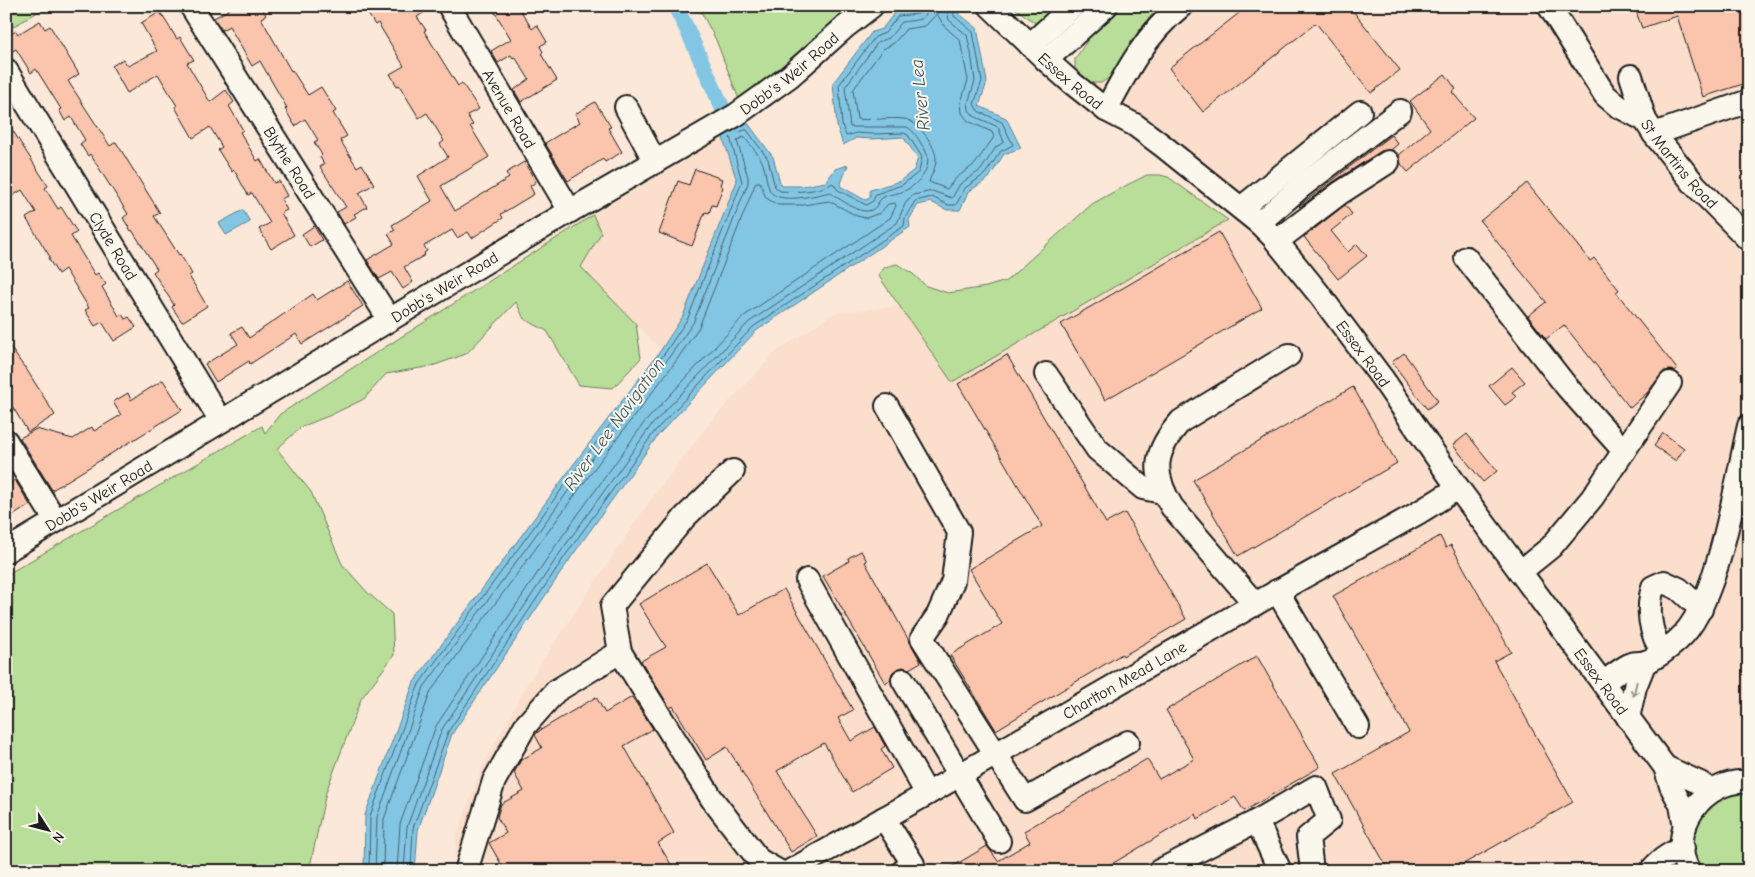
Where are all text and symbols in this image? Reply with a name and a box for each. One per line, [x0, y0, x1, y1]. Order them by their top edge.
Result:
street label: Dobb's Weir Road [737, 29, 843, 119]
street label: Essex Road [1034, 49, 1106, 114]
water label: River Lea [906, 58, 935, 132]
street label: Avenue Road [478, 66, 539, 152]
street label: St Martins Road [1637, 116, 1721, 213]
street label: Blythe Road [260, 124, 319, 202]
street label: Clyde Road [85, 209, 140, 284]
street label: Dobb's Weir Road [388, 248, 502, 327]
street label: Essex Road [1332, 317, 1393, 391]
water label: River Lee Navigation [559, 354, 669, 494]
street label: Dobb's Weir Road [42, 457, 156, 535]
street label: Charlton Mead Lane [1060, 638, 1190, 723]
street label: Essex Road [1570, 645, 1631, 719]
one-way arrow [1630, 681, 1639, 697]
north arrow [22, 804, 72, 854]
text: N [49, 829, 68, 846]

